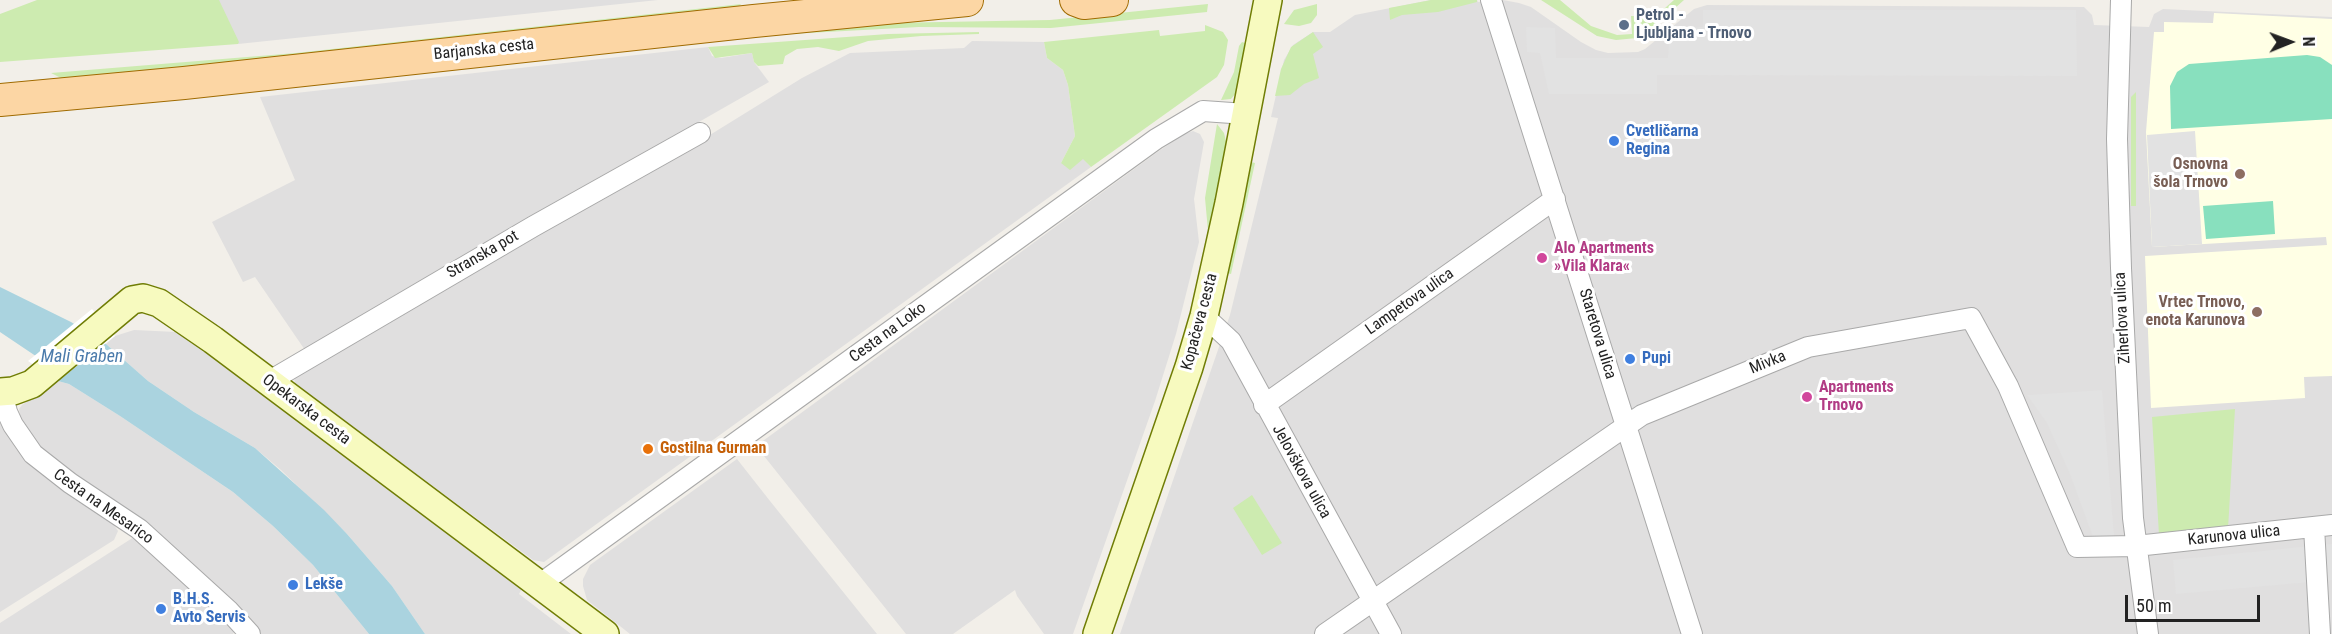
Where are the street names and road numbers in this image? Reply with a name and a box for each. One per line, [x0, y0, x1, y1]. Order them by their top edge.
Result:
street label: Barjanska cesta [433, 35, 535, 65]
street label: Stranska pot [444, 227, 522, 283]
street label: Lampetova ulica [1362, 264, 1458, 340]
street label: Kopačeva cesta [1178, 271, 1222, 373]
street label: Ziherlova ulica [2111, 272, 2135, 364]
street label: Staretova ulica [1574, 286, 1620, 382]
street label: Cesta na Loko [846, 299, 930, 367]
street label: Mivka [1747, 347, 1789, 379]
street label: Opekarska cesta [258, 371, 354, 449]
street label: Jelovškova ulica [1267, 422, 1335, 522]
street label: Cesta na Mesarico [49, 465, 157, 549]
street label: Karunova ulica [2187, 522, 2281, 550]

